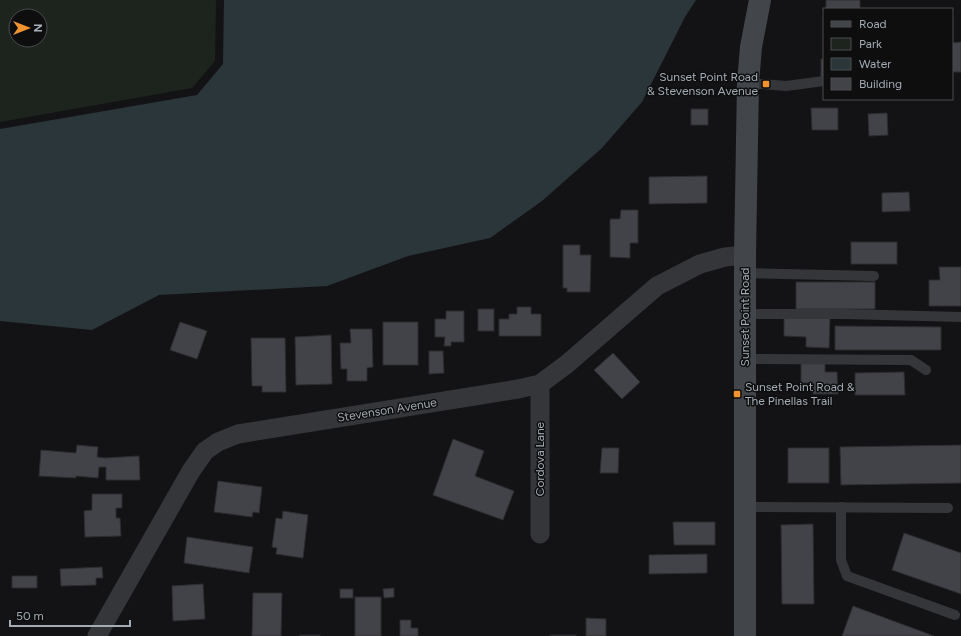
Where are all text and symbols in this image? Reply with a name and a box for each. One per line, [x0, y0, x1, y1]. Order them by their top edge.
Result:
north arrow [8, 8, 48, 48]
legend [823, 8, 953, 100]
text: Road [859, 17, 887, 31]
text: N [31, 24, 44, 32]
text: Park [859, 37, 882, 51]
text: Water [859, 57, 891, 71]
place label: Sunset Point Road & Stevenson Avenue [647, 70, 758, 98]
text: Building [859, 77, 902, 91]
marker: Sunset Point Road & Stevenson Avenue [761, 79, 771, 89]
street label: Sunset Point Road [738, 268, 752, 366]
place label: Sunset Point Road & The Pinellas Trail [745, 380, 855, 408]
marker: Sunset Point Road & The Pinellas Trail [732, 389, 742, 399]
street label: Stevenson Avenue [336, 395, 438, 425]
street label: Cordova Lane [533, 421, 547, 496]
scale bar [10, 602, 130, 628]
text: 50 m [16, 609, 44, 623]

